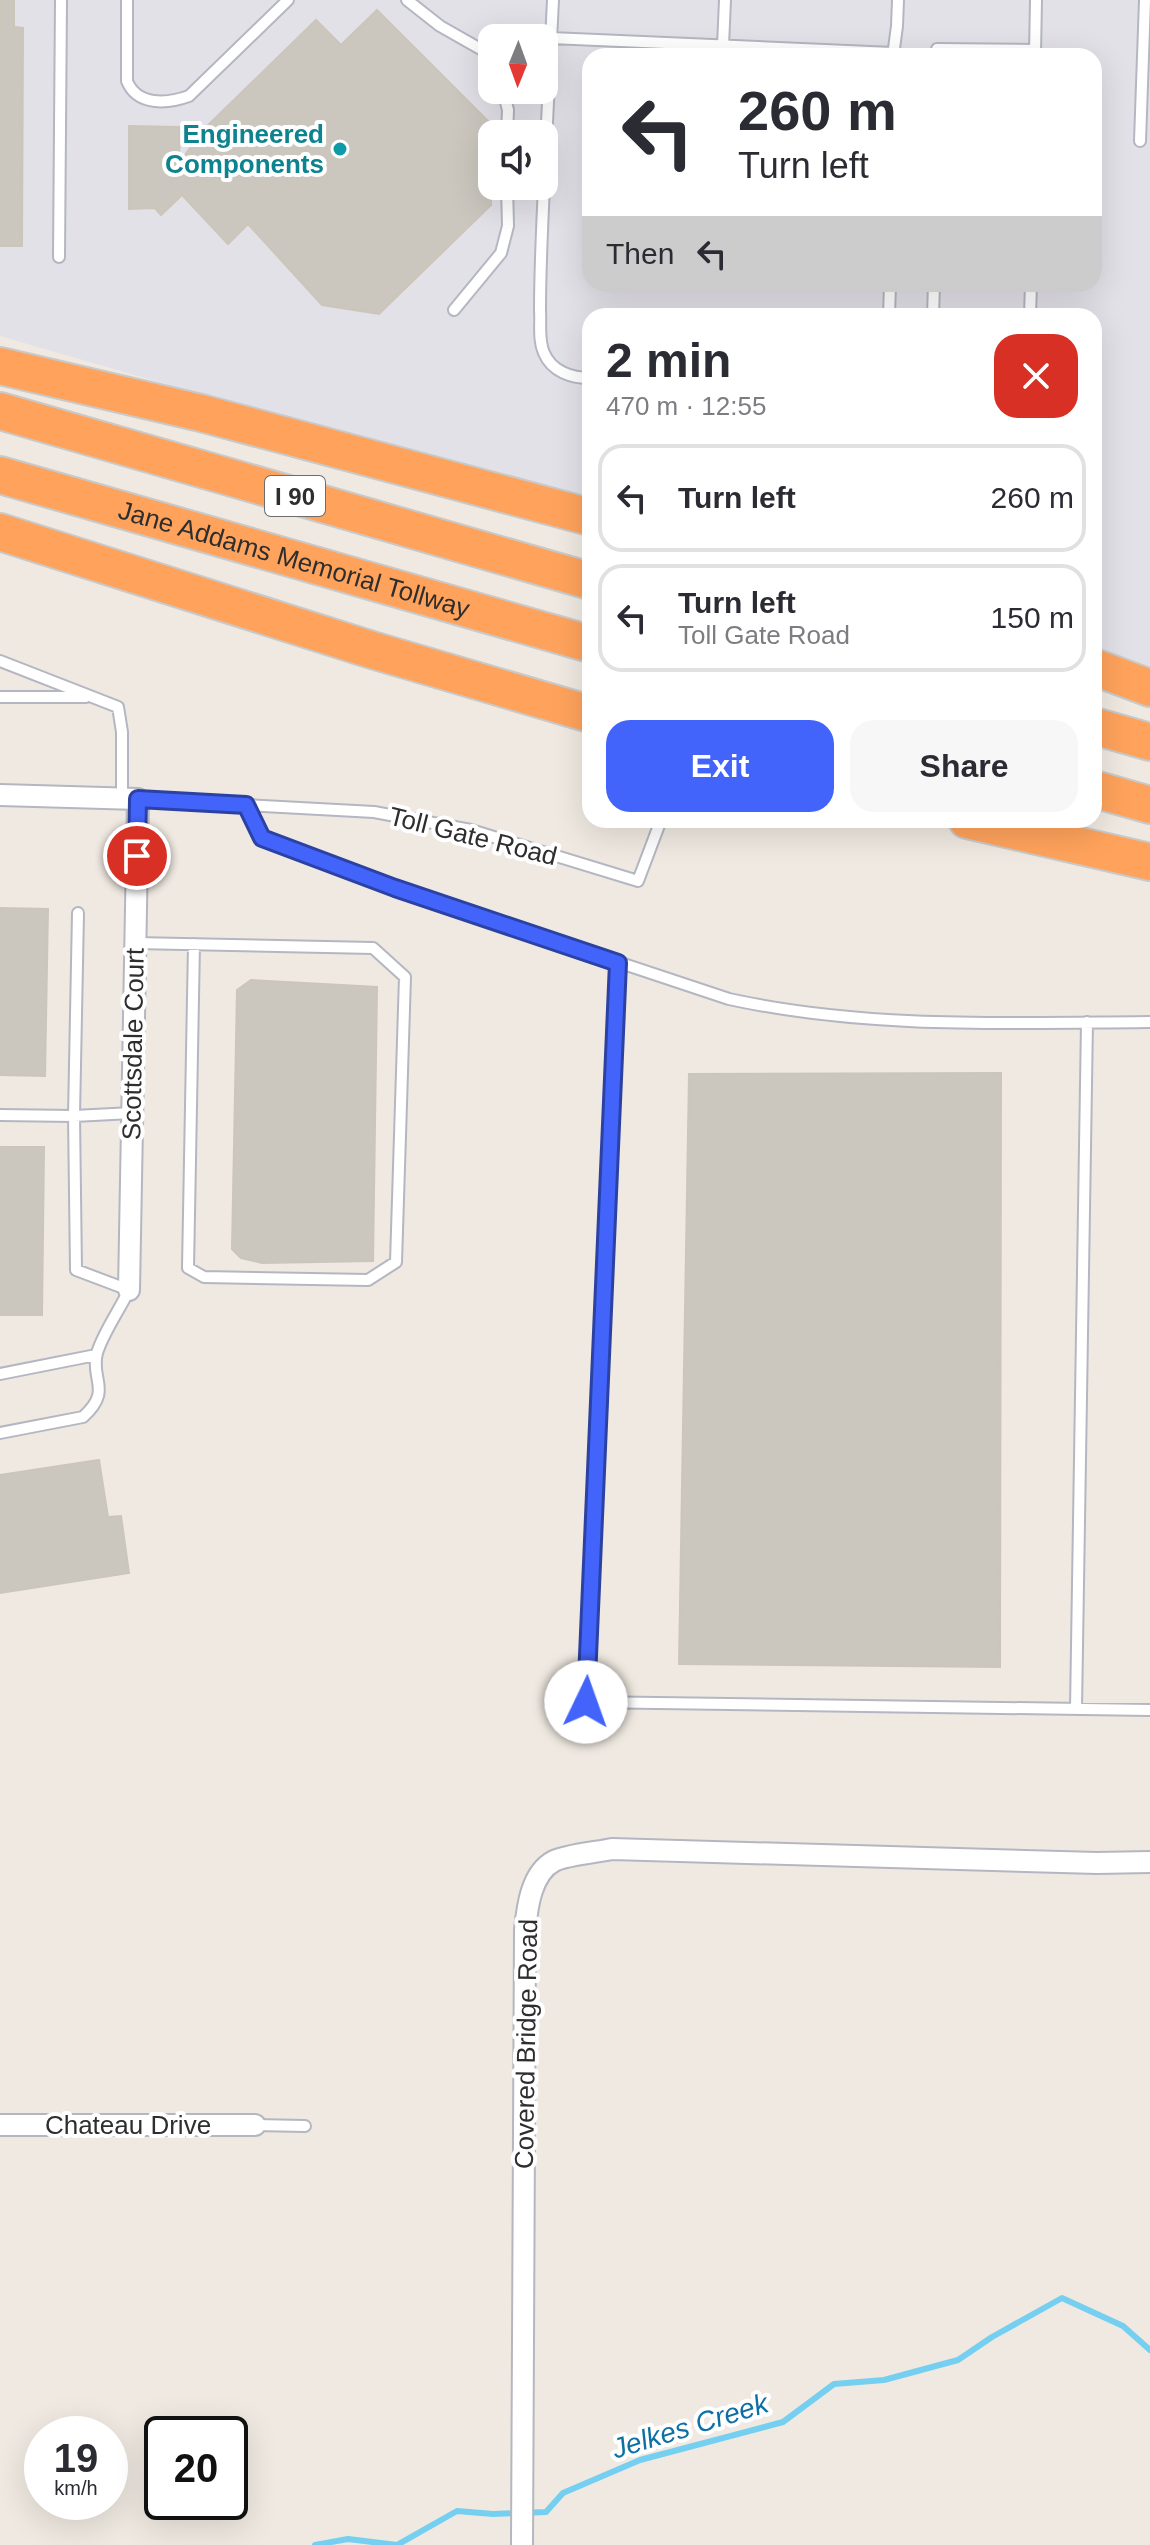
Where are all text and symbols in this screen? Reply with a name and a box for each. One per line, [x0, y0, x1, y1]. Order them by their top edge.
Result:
north arrow [478, 24, 558, 104]
map controls [478, 24, 558, 200]
text: 260 m [738, 79, 897, 142]
icon: left [606, 80, 710, 184]
place label: Engineered Components [165, 119, 324, 179]
button: sound [478, 120, 558, 200]
marker: Engineered Components [331, 140, 349, 158]
text: Turn left [738, 145, 869, 186]
icon: left [690, 232, 734, 276]
text: Then [606, 237, 674, 270]
text: 2 min [606, 334, 731, 387]
button: close [994, 334, 1078, 418]
text: 470 m · 12:55 [606, 391, 766, 421]
road number: I 90 [265, 476, 325, 516]
icon: left [610, 476, 654, 520]
text: Turn left [678, 481, 796, 514]
text: 260 m [991, 481, 1074, 514]
street label: Jane Addams Memorial Tollway [115, 495, 473, 624]
text: Turn left [678, 586, 796, 619]
icon: left [610, 596, 654, 640]
text: 150 m [991, 601, 1074, 634]
text: Toll Gate Road [678, 620, 850, 650]
button: Exit [606, 720, 834, 812]
button: Share [850, 720, 1078, 812]
street label: Toll Gate Road [386, 801, 560, 871]
pin [103, 822, 171, 890]
icon: arrive [115, 834, 159, 878]
street label: Scottsdale Court [116, 947, 150, 1140]
position arrow [544, 1660, 628, 1744]
street label: Covered Bridge Road [509, 1919, 543, 2169]
street label: Chateau Drive [45, 2110, 211, 2140]
water label: Jelkes Creek [607, 2387, 774, 2465]
speed limit sign: 20 [144, 2416, 248, 2520]
text: 19 [54, 2436, 98, 2480]
text: km/h [54, 2477, 98, 2499]

